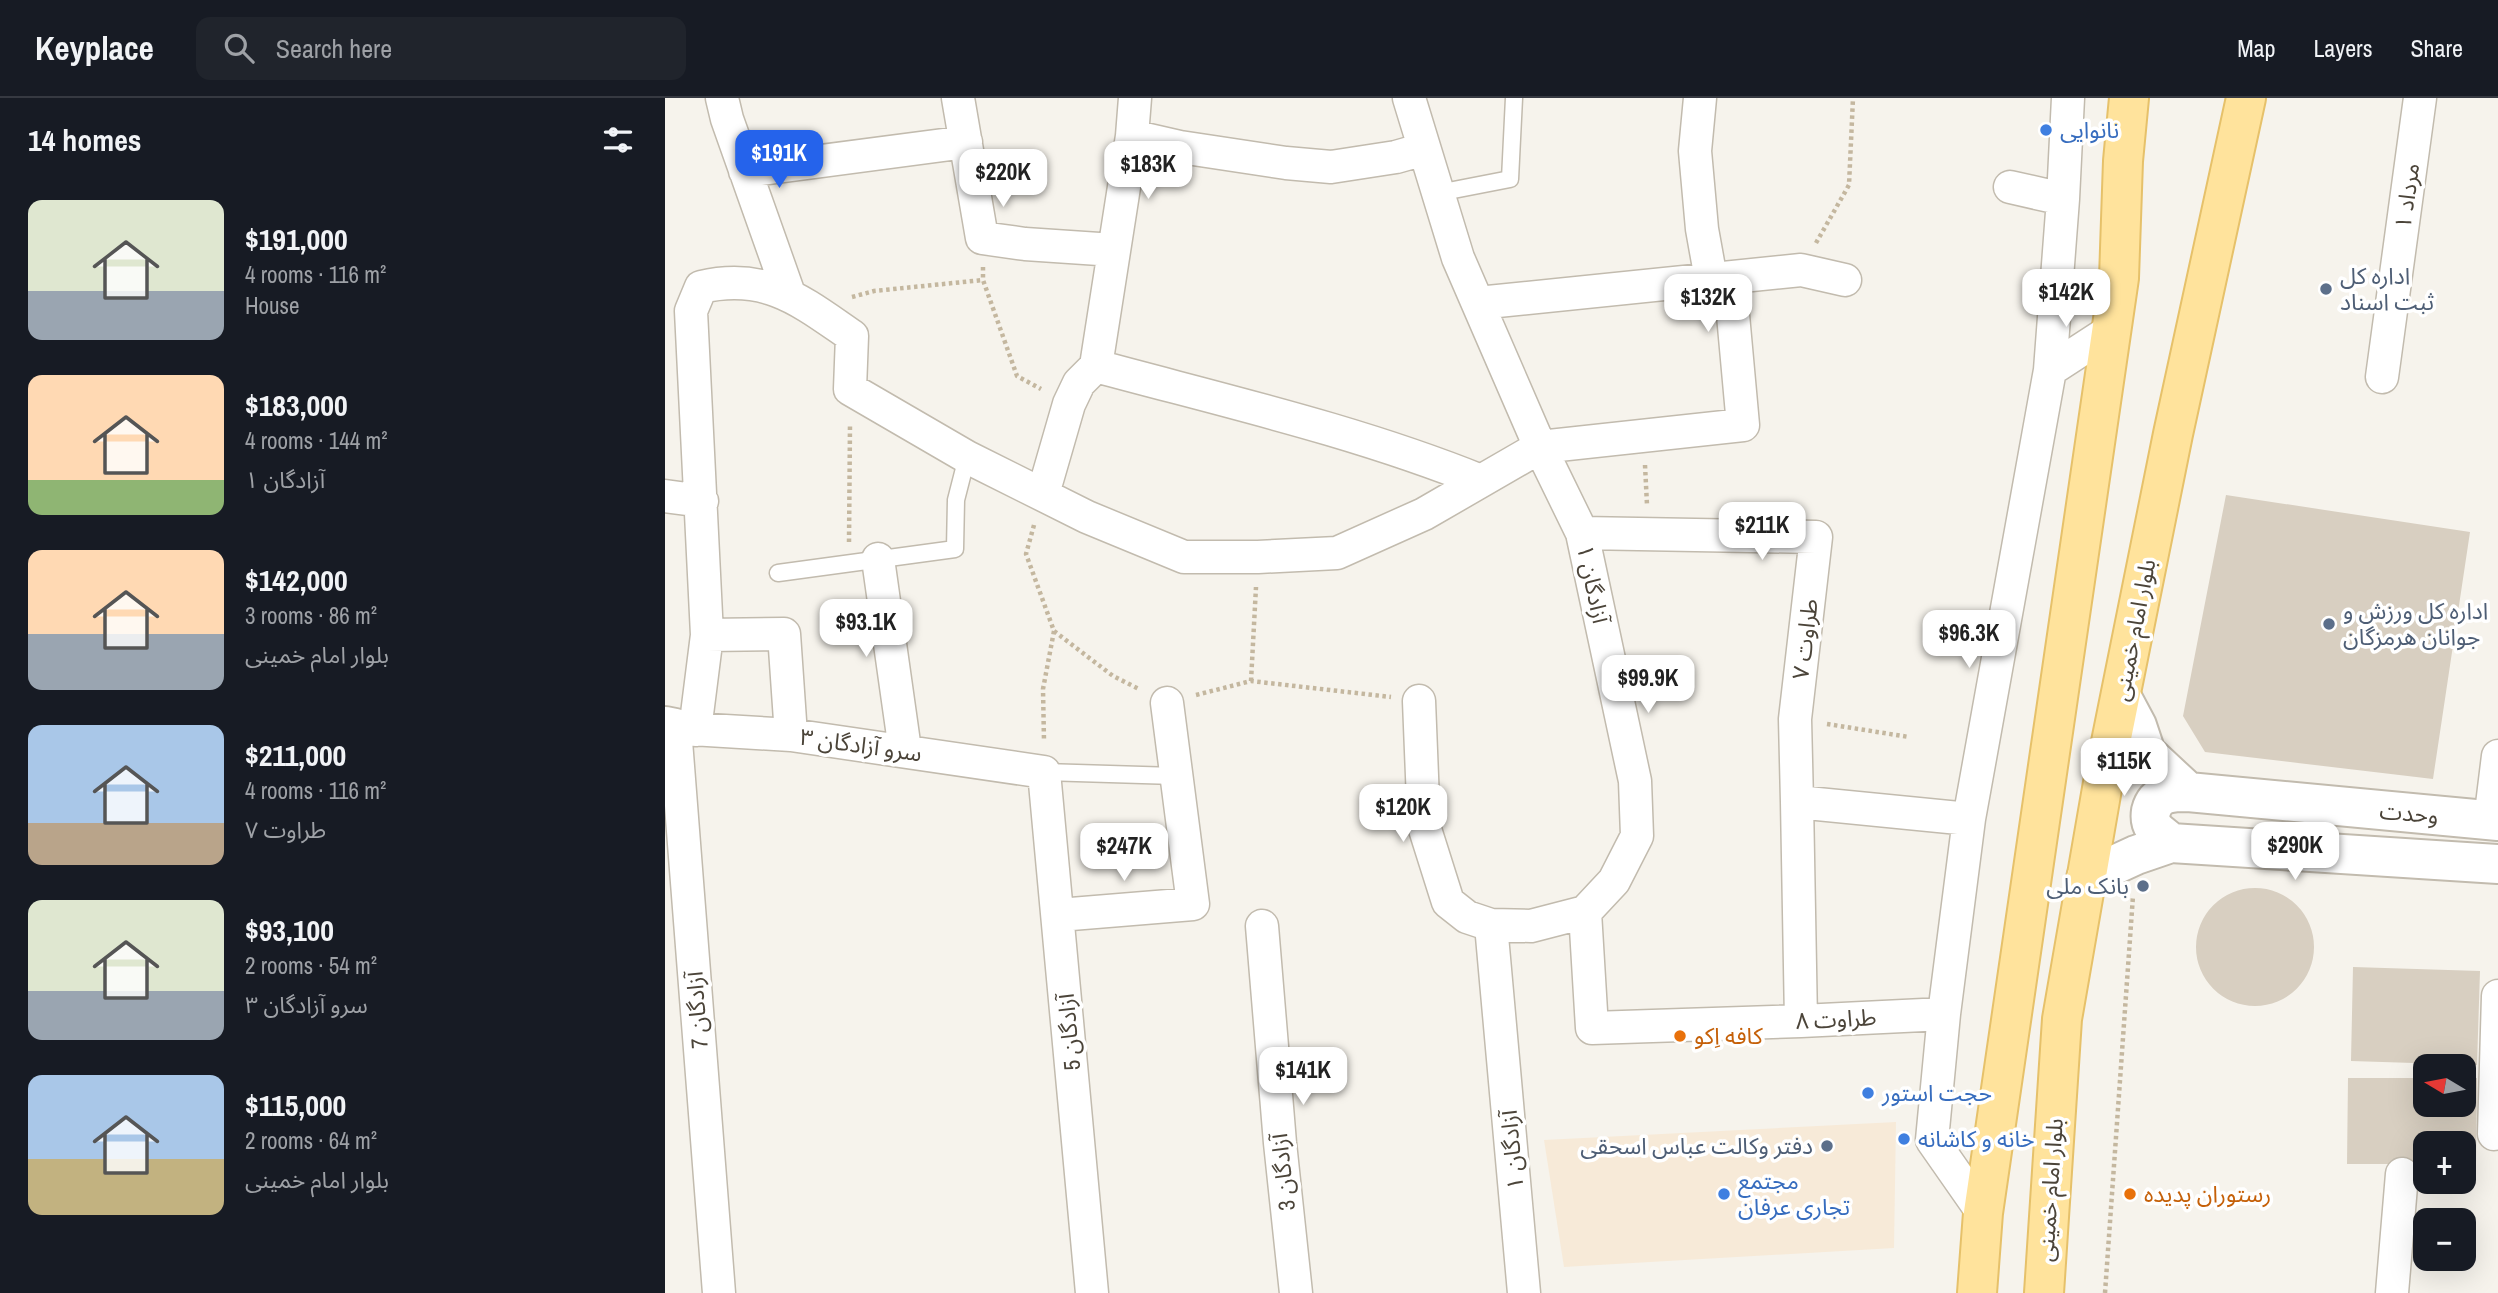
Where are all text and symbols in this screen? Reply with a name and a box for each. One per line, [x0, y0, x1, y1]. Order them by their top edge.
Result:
search box [196, 17, 686, 80]
text: Keyplace [35, 26, 154, 70]
icon: search [220, 29, 258, 67]
text: Search here [276, 31, 392, 66]
text: Map [2237, 32, 2275, 64]
text: Layers [2313, 32, 2372, 64]
text: Share [2410, 32, 2463, 64]
place label: نانوایی [2060, 114, 2119, 145]
text: 14 homes [28, 120, 142, 160]
icon: filters [599, 121, 637, 159]
marker: نانوایی [2038, 122, 2054, 138]
pin: $191K [730, 130, 828, 190]
text: $191K [751, 137, 807, 168]
pin: $183K [1099, 141, 1197, 201]
text: $183K [1120, 148, 1176, 179]
pin: $220K [954, 150, 1052, 209]
text: $220K [975, 156, 1031, 187]
street label: مرداد ۱ [2387, 161, 2426, 231]
text: $191,000 [245, 219, 348, 259]
icon: home [84, 228, 168, 312]
text: 4 rooms · 116 m² [245, 259, 386, 290]
place label: اداره کل ثبت اسناد [2340, 260, 2434, 317]
pin: $142K [2017, 270, 2115, 329]
pin: $132K [1659, 274, 1757, 334]
text: $142K [2038, 276, 2094, 307]
text: $132K [1680, 281, 1736, 312]
marker: اداره کل ثبت اسناد [2318, 281, 2334, 297]
text: House [245, 290, 300, 321]
text: $183,000 [245, 385, 348, 425]
icon: home [84, 403, 168, 487]
text: 4 rooms · 144 m² [245, 425, 388, 456]
text: آزادگان ۱ [245, 464, 325, 495]
pin: $211K [1713, 503, 1811, 562]
text: $211K [1735, 509, 1789, 540]
street label: آزادگان ۱ [1570, 542, 1617, 628]
street label: بلوار امام خمینی [2105, 556, 2165, 704]
text: $142,000 [245, 560, 348, 600]
icon: home [84, 578, 168, 662]
place label: اداره کل ورزش و جوانان هرمزگان [2343, 595, 2488, 652]
street label: طراوت ۷ [1784, 597, 1825, 681]
text: 3 rooms · 86 m² [245, 600, 377, 631]
pin: $93.1K [809, 600, 923, 659]
text: $93.1K [836, 606, 896, 637]
pin: $96.3K [1912, 610, 2026, 670]
marker: اداره کل ورزش و جوانان هرمزگان [2321, 616, 2337, 632]
text: $96.3K [1939, 617, 1999, 648]
text: بلوار امام خمینی [245, 639, 389, 670]
pin: $99.9K [1591, 656, 1705, 715]
text: $99.9K [1618, 662, 1678, 693]
street label: سرو آزادگان ۳ [798, 721, 924, 768]
text: $211,000 [245, 735, 346, 775]
pin: $115K [2075, 738, 2173, 798]
text: $115K [2097, 745, 2151, 776]
icon: home [84, 753, 168, 837]
text: 4 rooms · 116 m² [245, 775, 386, 806]
pin: $120K [1354, 784, 1452, 844]
text: $120K [1375, 791, 1431, 822]
street label: وحدت [2378, 794, 2440, 831]
text: طراوت ۷ [245, 814, 326, 845]
pin: $290K [2246, 822, 2344, 882]
pin: $247K [1075, 824, 1173, 883]
text: $290K [2267, 829, 2323, 860]
text: $247K [1096, 830, 1152, 861]
place label: بانک ملی [2046, 870, 2129, 901]
marker: بانک ملی [2135, 878, 2151, 894]
text: $93,100 [245, 910, 334, 950]
icon: home [84, 928, 168, 1012]
text: 2 rooms · 54 m² [245, 950, 377, 981]
street label: آزادگان 7 [678, 969, 715, 1050]
text: سرو آزادگان ۳ [245, 989, 368, 1020]
street label: آزادگان 5 [1050, 991, 1087, 1072]
street label: طراوت ۸ [1795, 1001, 1877, 1036]
place label: کافه اِکو [1694, 1020, 1763, 1051]
marker: کافه اِکو [1672, 1028, 1688, 1044]
pin: $141K [1254, 1048, 1352, 1107]
text: $141K [1275, 1054, 1331, 1085]
north arrow [2413, 1054, 2476, 1116]
map controls [2413, 1054, 2476, 1271]
place label: حجت استور [1881, 1077, 1992, 1108]
text: $115,000 [245, 1085, 346, 1125]
marker: حجت استور [1860, 1085, 1876, 1101]
icon: home [84, 1103, 168, 1187]
street label: آزادگان ۱ [1492, 1108, 1530, 1191]
street label: بلوار امام خمینی [2029, 1117, 2073, 1263]
place label: خانه و کاشانه [1918, 1123, 2035, 1154]
text: 2 rooms · 64 m² [245, 1125, 377, 1156]
place label: دفتر وکالت عباس اسحقی [1580, 1130, 1813, 1161]
street label: آزادگان 3 [1263, 1131, 1302, 1212]
marker: خانه و کاشانه [1896, 1131, 1912, 1147]
button: + [2413, 1131, 2476, 1194]
marker: دفتر وکالت عباس اسحقی [1819, 1138, 1835, 1154]
text: بلوار امام خمینی [245, 1164, 389, 1195]
place label: مجتمع تجاری عرفان [1738, 1165, 1850, 1222]
place label: رستوران پدیده [2144, 1178, 2271, 1209]
marker: مجتمع تجاری عرفان [1716, 1186, 1732, 1202]
marker: رستوران پدیده [2122, 1186, 2138, 1202]
button: − [2413, 1208, 2476, 1271]

